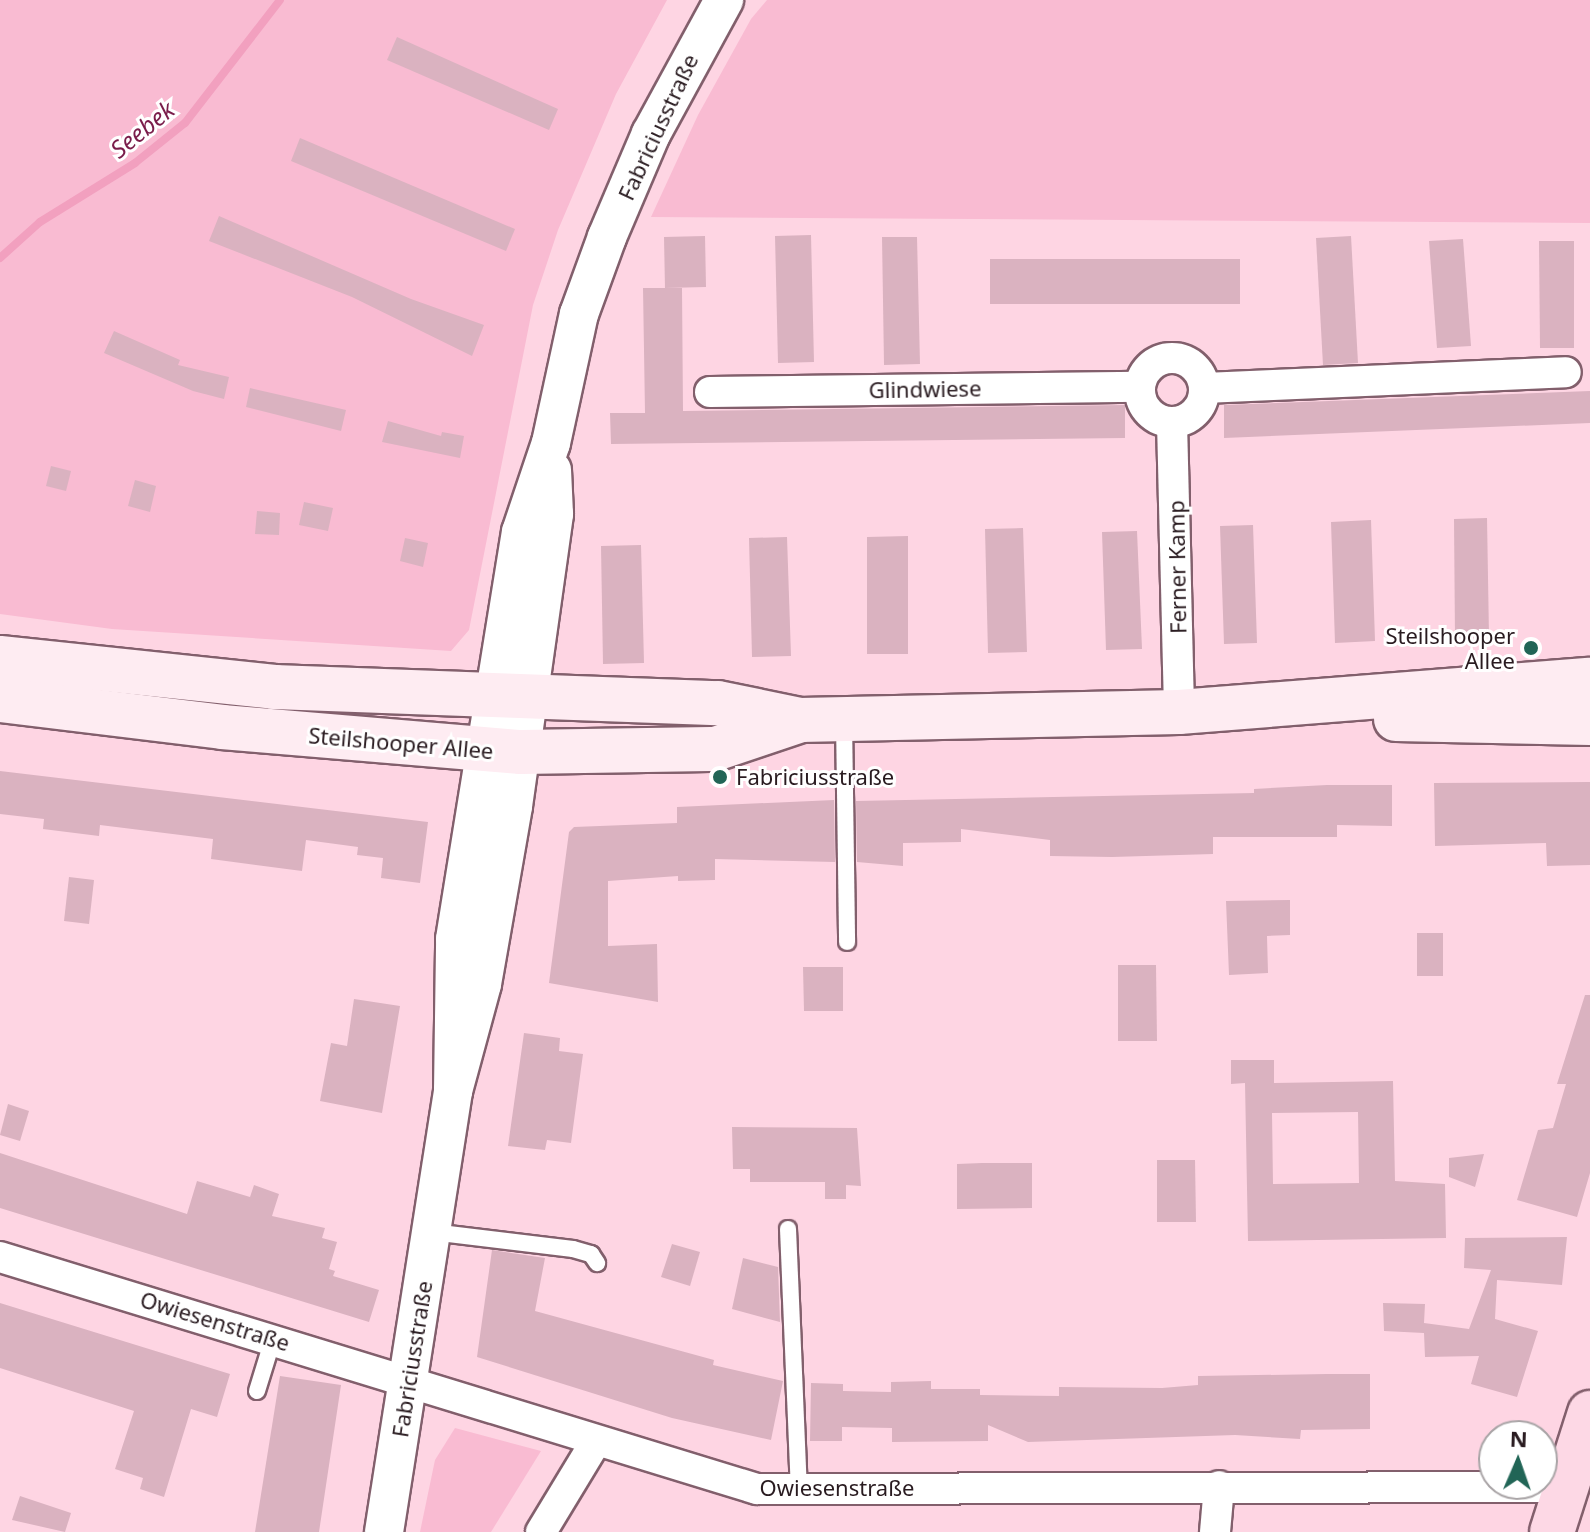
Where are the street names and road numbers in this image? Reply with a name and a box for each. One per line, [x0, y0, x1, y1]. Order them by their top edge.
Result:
street label: Fabriciusstraße [613, 50, 703, 204]
street label: Glindwiese [868, 375, 982, 403]
street label: Ferner Kamp [1163, 500, 1191, 634]
street label: Steilshooper Allee [307, 722, 495, 764]
street label: Fabriciusstraße [387, 1279, 437, 1439]
street label: Owiesenstraße [137, 1286, 293, 1356]
street label: Owiesenstraße [760, 1475, 914, 1501]

